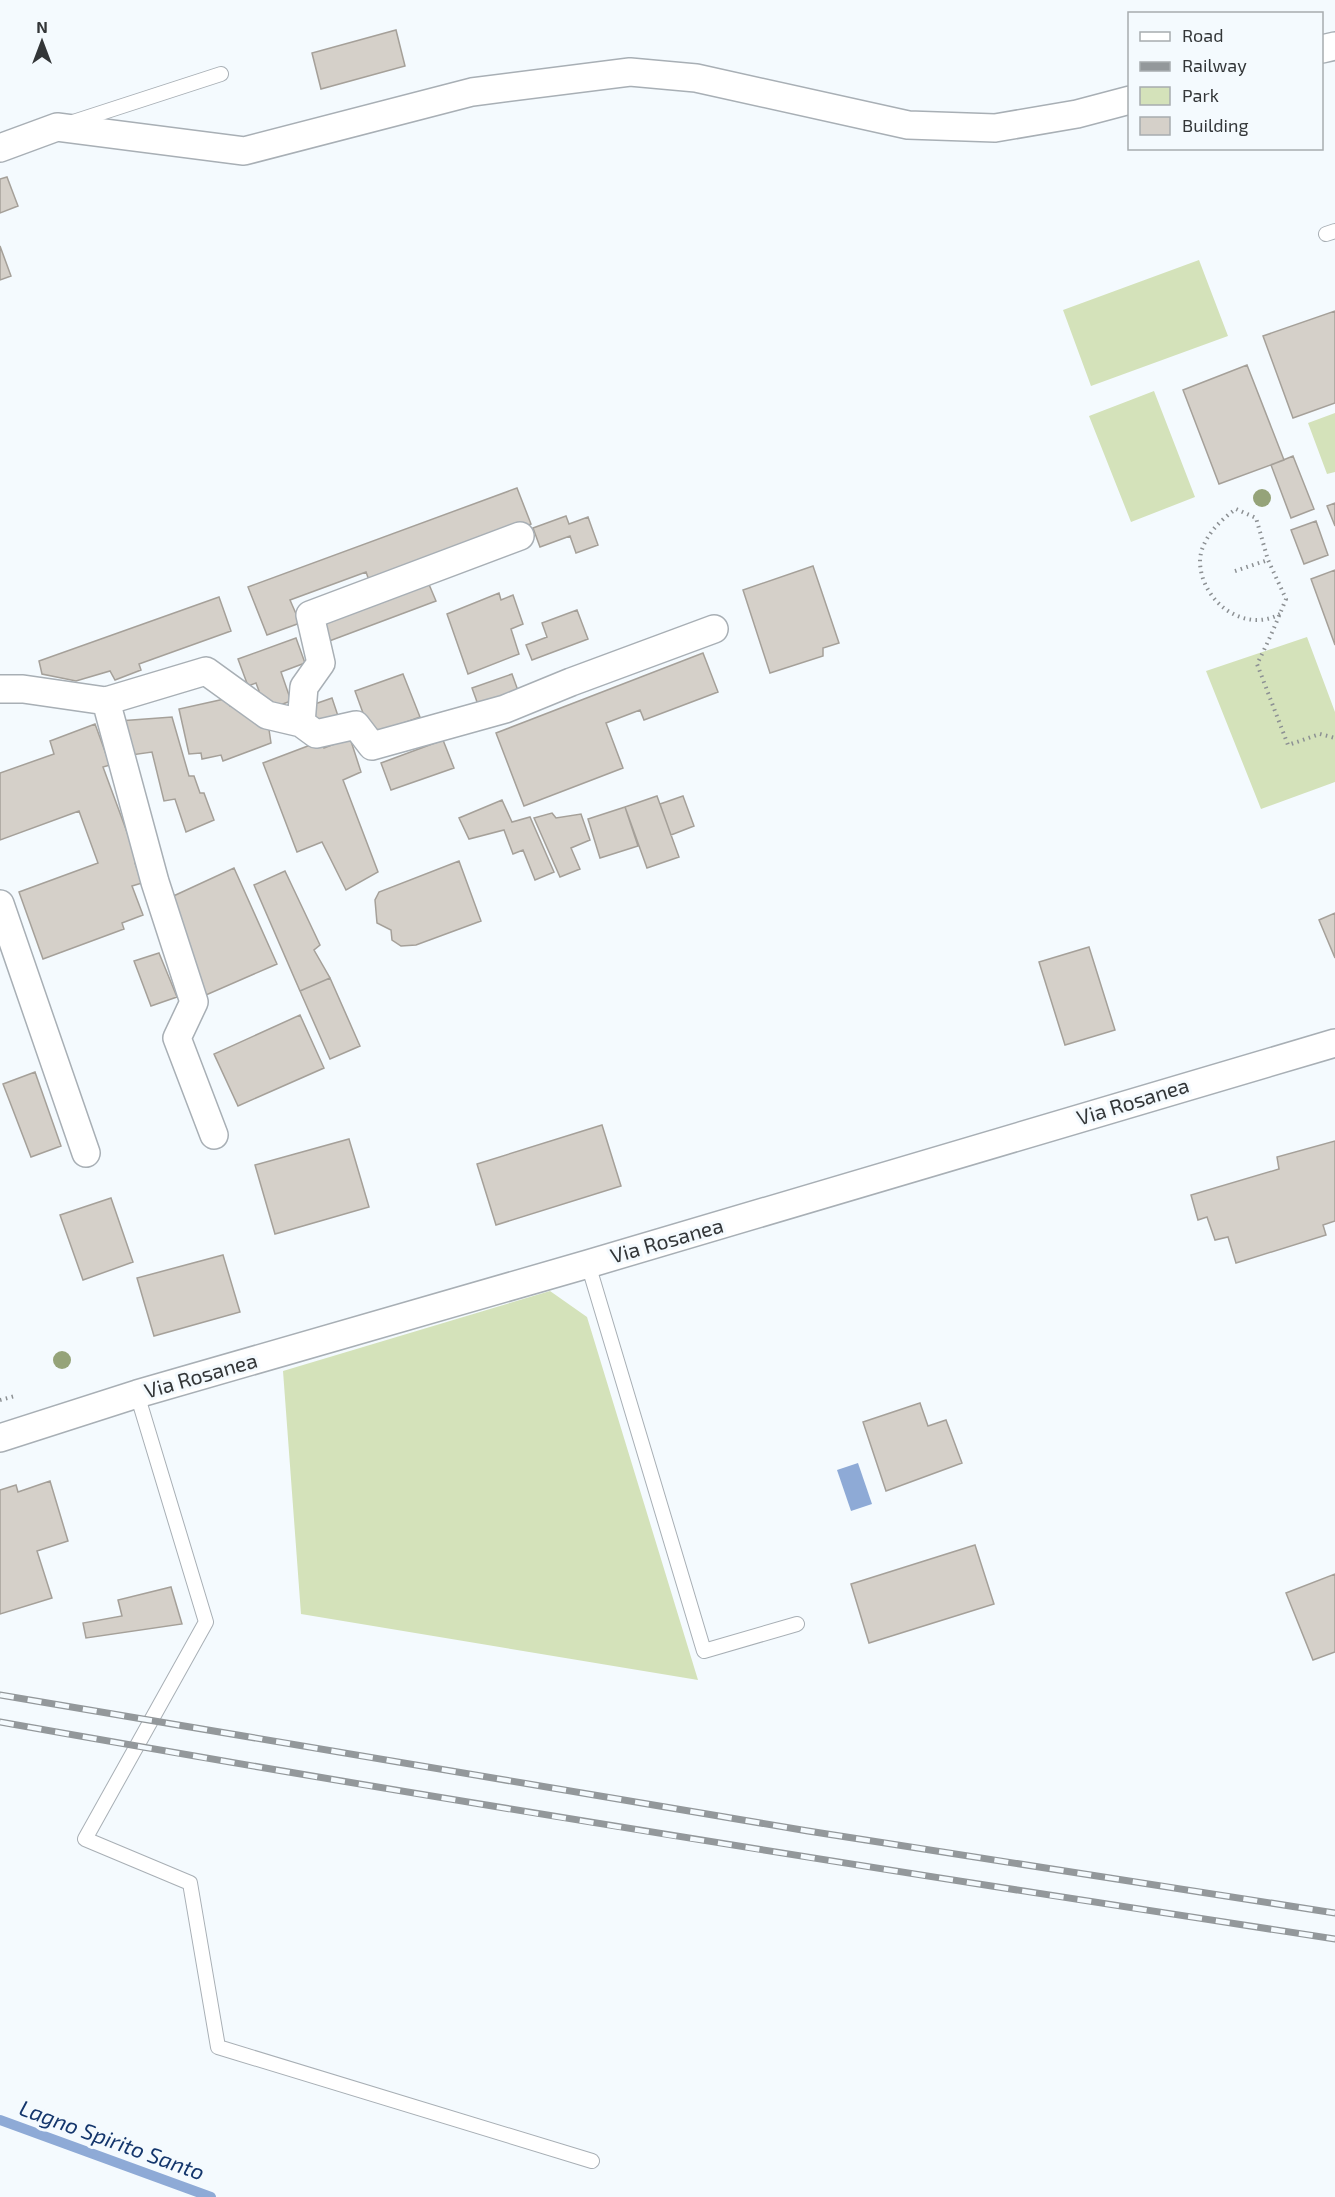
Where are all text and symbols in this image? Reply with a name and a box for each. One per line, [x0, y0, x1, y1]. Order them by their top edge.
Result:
north arrow [12, 12, 72, 72]
legend [1128, 12, 1323, 150]
text: N [36, 17, 48, 36]
text: Road [1182, 24, 1223, 46]
text: Railway [1182, 54, 1247, 76]
text: Park [1182, 84, 1219, 106]
text: Building [1182, 114, 1249, 136]
street label: Via Rosanea [1073, 1072, 1192, 1130]
street label: Via Rosanea [607, 1212, 726, 1268]
street label: Via Rosanea [141, 1347, 260, 1403]
water label: Lagno Spirito Santo [16, 2094, 208, 2185]

